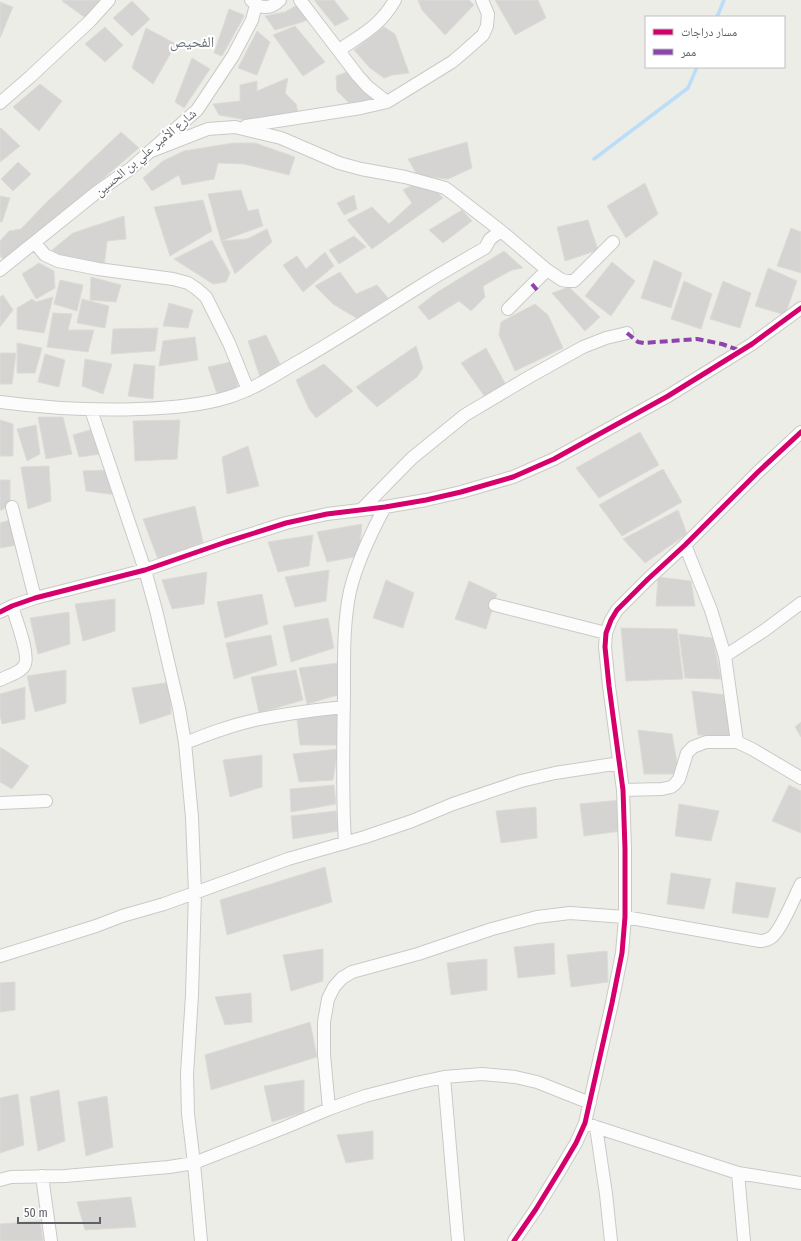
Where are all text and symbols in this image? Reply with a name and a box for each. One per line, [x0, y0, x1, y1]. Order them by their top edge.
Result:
legend [645, 16, 785, 68]
text: مسار دراجات [681, 25, 737, 39]
district label: الفحيص [170, 33, 214, 52]
text: ممر [680, 45, 696, 59]
street label: شارع الأمير علي بن الحسين [92, 106, 201, 202]
scale bar [18, 1199, 100, 1225]
text: 50 m [24, 1206, 48, 1220]

